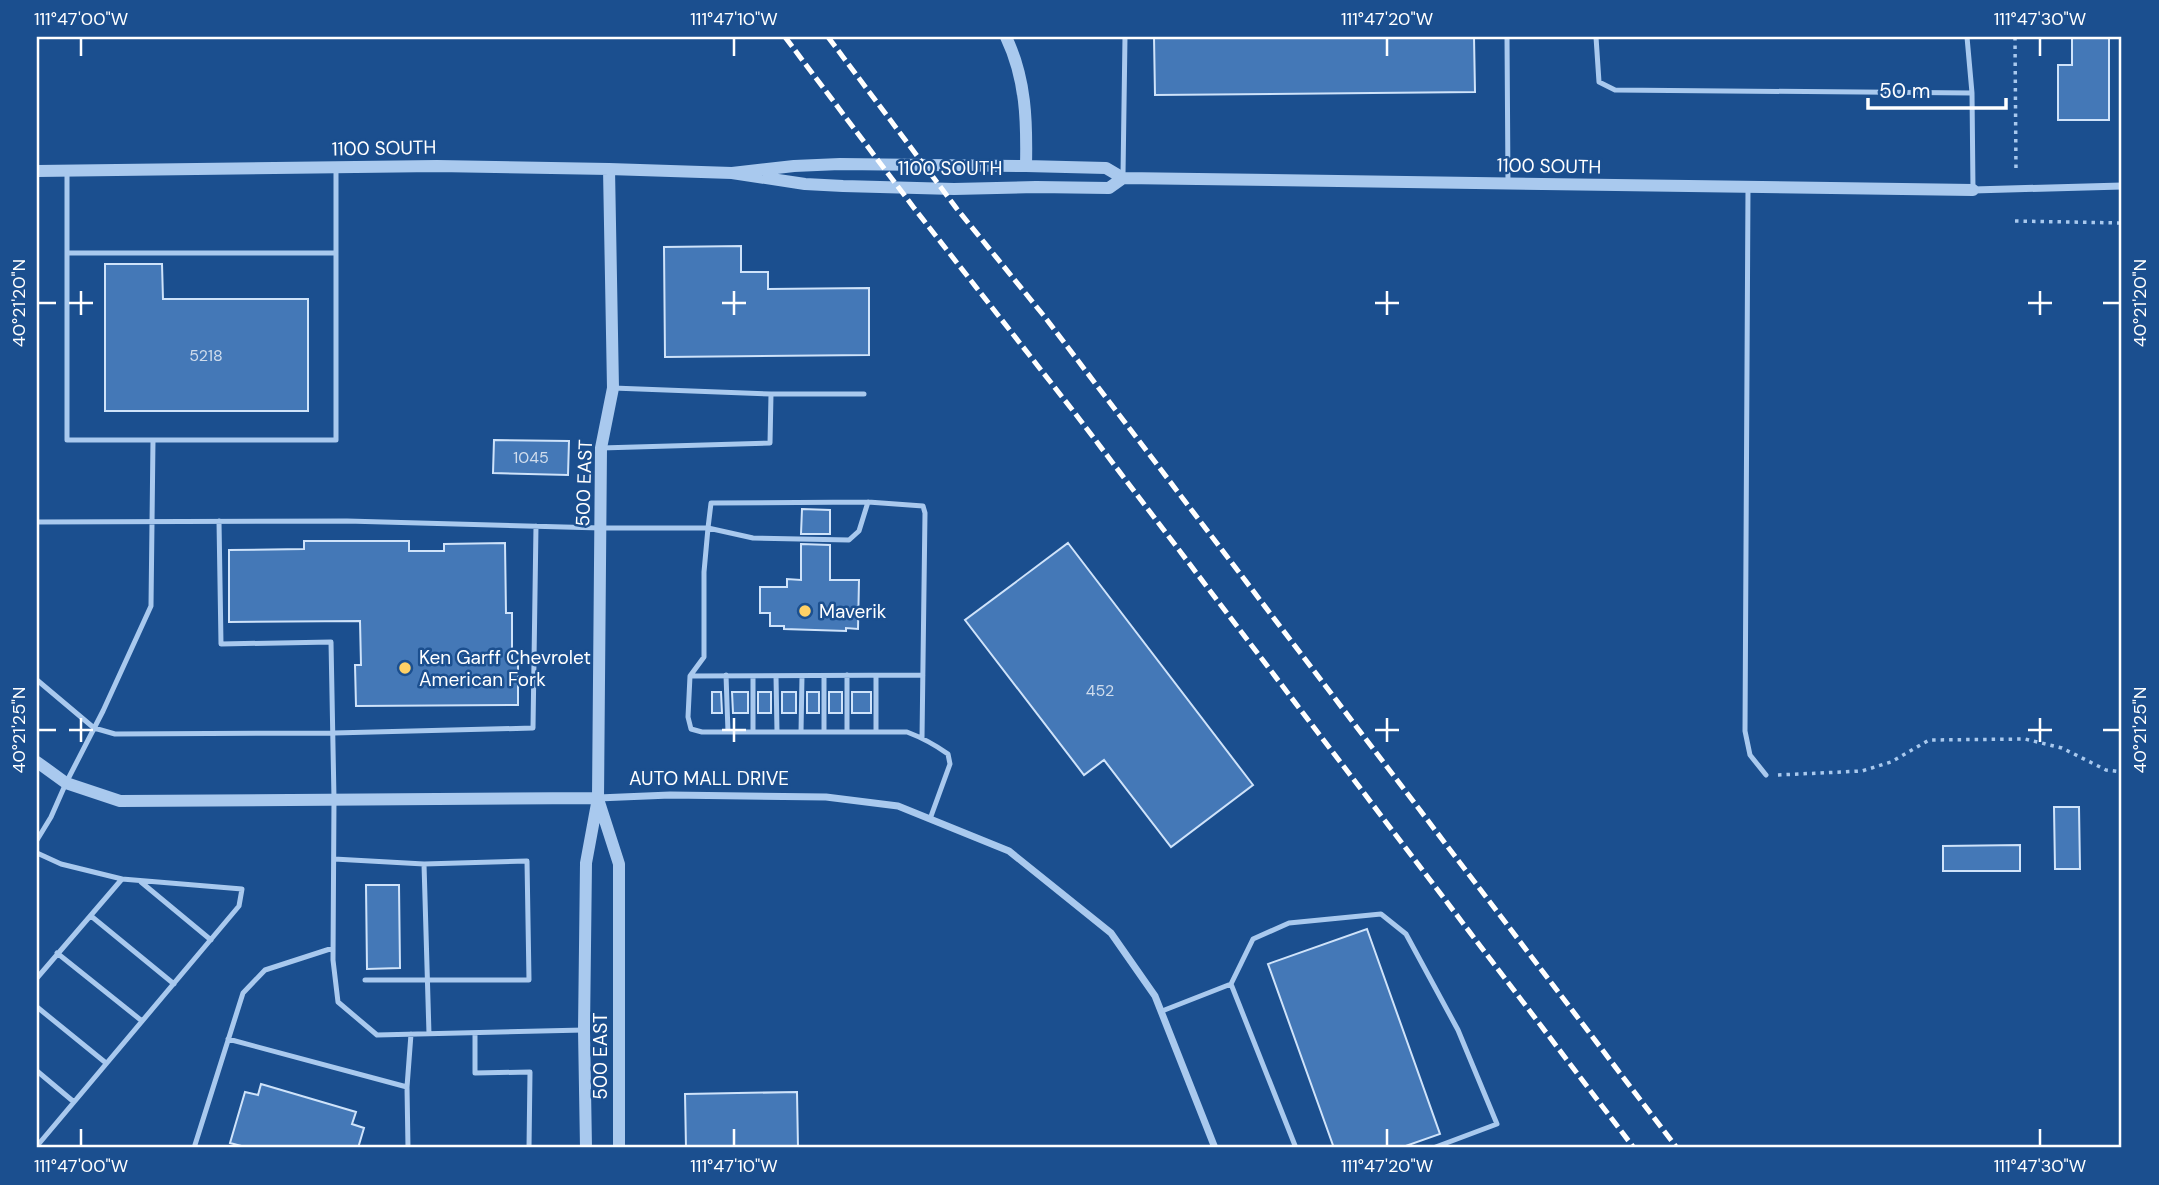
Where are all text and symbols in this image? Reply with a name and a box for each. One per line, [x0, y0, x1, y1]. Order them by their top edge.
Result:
text: 111°47'00"W [34, 7, 128, 31]
text: 111°47'10"W [690, 7, 778, 31]
text: 111°47'20"W [1341, 7, 1433, 31]
text: 111°47'30"W [1994, 7, 2086, 31]
scale bar [1868, 66, 2007, 110]
text: 50 m [1879, 77, 1930, 105]
street label: 1100 SOUTH [331, 135, 437, 161]
street label: 1100 SOUTH [1496, 153, 1602, 179]
street label: 1100 SOUTH [898, 156, 1002, 181]
text: 40°21'20"N [7, 259, 31, 347]
text: 40°21'20"N [2128, 259, 2152, 347]
house number: 5218 [189, 345, 223, 366]
street label: 500 EAST [570, 439, 598, 527]
house number: 1045 [513, 447, 549, 468]
place label: Maverik [819, 599, 887, 624]
marker: Maverik [797, 603, 813, 619]
place label: Ken Garff Chevrolet American Fork [419, 645, 591, 692]
marker: Ken Garff Chevrolet American Fork [397, 660, 413, 676]
house number: 452 [1086, 680, 1114, 701]
text: 40°21'25"N [7, 687, 31, 773]
text: 40°21'25"N [2128, 687, 2152, 773]
street label: AUTO MALL DRIVE [629, 766, 789, 791]
street label: 500 EAST [588, 1012, 613, 1100]
text: 111°47'00"W [34, 1154, 128, 1178]
text: 111°47'10"W [690, 1154, 778, 1178]
text: 111°47'20"W [1341, 1154, 1433, 1178]
text: 111°47'30"W [1994, 1154, 2086, 1178]

